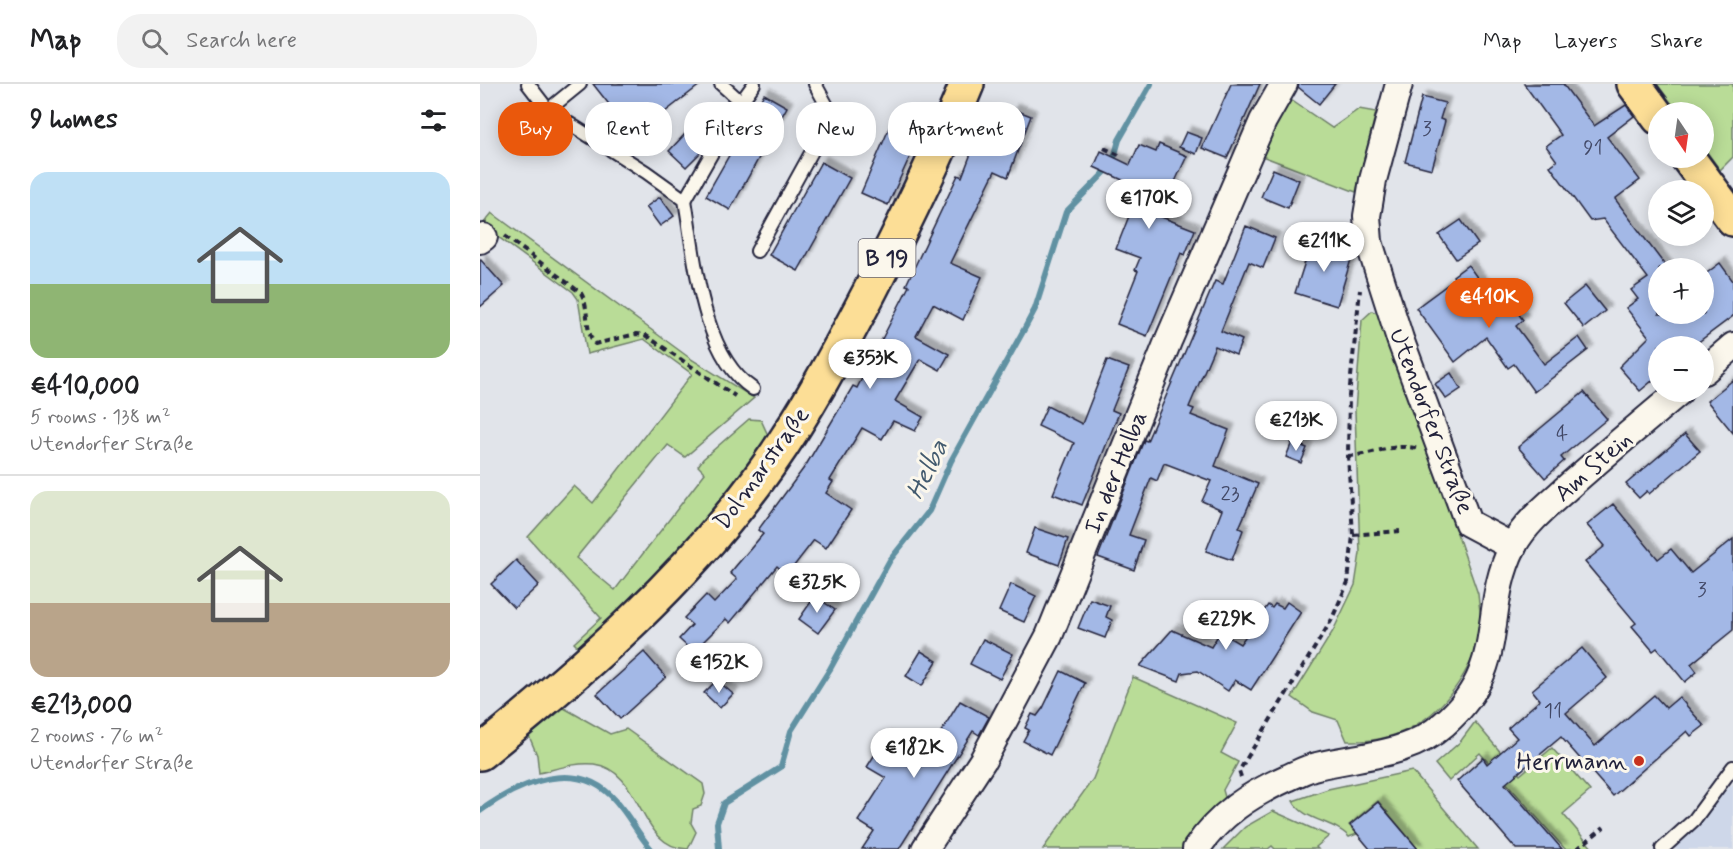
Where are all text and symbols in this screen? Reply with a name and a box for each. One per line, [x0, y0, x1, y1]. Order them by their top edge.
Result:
search box [117, 14, 537, 68]
text: Map [30, 23, 81, 60]
icon: search [138, 25, 171, 58]
text: Search here [186, 27, 297, 55]
text: Map [1483, 27, 1521, 55]
text: Layers [1554, 27, 1617, 55]
text: Share [1650, 27, 1703, 55]
chip: Buy [498, 102, 573, 156]
chip: Rent [585, 102, 672, 156]
chip: Filters [684, 102, 784, 156]
chip: New [796, 102, 876, 156]
chip: Apartment [888, 102, 1025, 156]
north arrow [1648, 102, 1714, 168]
map controls [1648, 102, 1714, 402]
text: 9 homes [30, 103, 118, 137]
icon: filters [417, 104, 450, 137]
house number: 3 [1422, 115, 1432, 143]
house number: 91 [1583, 134, 1603, 162]
pin: €170K [1107, 179, 1191, 230]
button: layers [1648, 180, 1714, 246]
text: €170K [1120, 185, 1178, 212]
icon: home [186, 211, 294, 319]
pin: €211K [1282, 222, 1366, 273]
text: €211K [1297, 228, 1351, 255]
road number: B 19 [858, 239, 916, 277]
button: + [1648, 258, 1714, 324]
pin: €410K [1447, 278, 1531, 329]
text: €410K [1459, 284, 1519, 311]
street label: Utendorfer Straße [1381, 324, 1480, 519]
button: − [1648, 336, 1714, 402]
pin: €353K [828, 339, 912, 390]
text: €353K [842, 345, 898, 372]
text: €410,000 [30, 370, 140, 404]
street label: Dolmarstraße [707, 401, 817, 536]
pin: €213K [1254, 401, 1338, 452]
text: 5 rooms · 138 m² [30, 404, 171, 431]
street label: In der Helba [1078, 407, 1155, 539]
text: €213K [1269, 407, 1323, 434]
house number: 4 [1556, 420, 1568, 448]
street label: Am Stein [1549, 425, 1639, 510]
text: Utendorfer Straße [30, 431, 194, 458]
water label: Helba [899, 434, 957, 505]
house number: 23 [1220, 480, 1240, 508]
icon: home [186, 530, 294, 638]
pin: €325K [775, 563, 859, 614]
text: €325K [788, 569, 846, 596]
house number: 3 [1697, 576, 1707, 604]
pin: €229K [1184, 600, 1268, 651]
text: €229K [1197, 606, 1255, 633]
pin: €152K [677, 643, 761, 694]
text: €152K [690, 649, 748, 676]
text: €213,000 [30, 689, 132, 723]
house number: 11 [1544, 697, 1562, 725]
text: 2 rooms · 76 m² [30, 723, 163, 750]
pin: €182K [872, 728, 956, 779]
text: €182K [884, 734, 944, 761]
place label: Herrmann [1517, 747, 1627, 778]
text: Utendorfer Straße [30, 750, 194, 777]
marker: Herrmann [1632, 754, 1646, 768]

